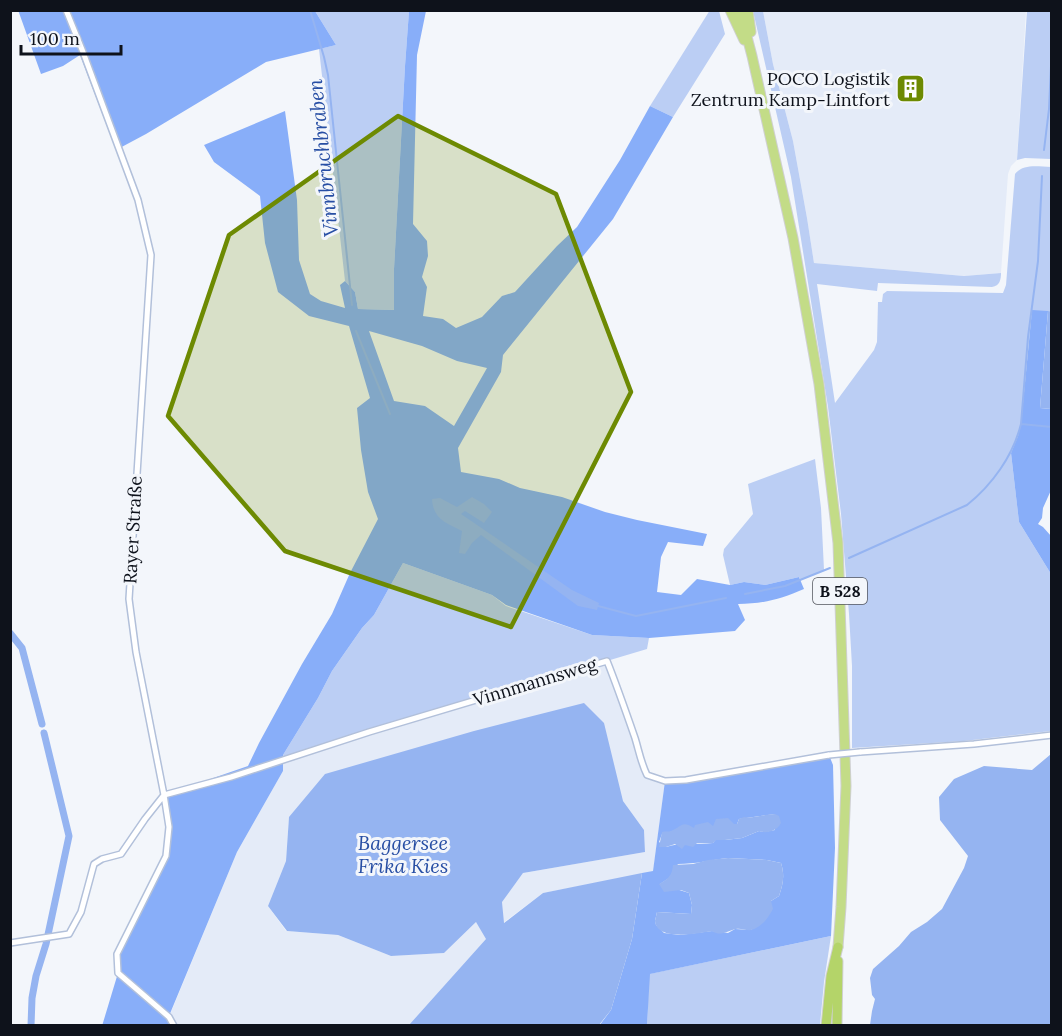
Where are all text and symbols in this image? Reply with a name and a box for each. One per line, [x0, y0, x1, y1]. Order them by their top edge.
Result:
scale bar [21, 18, 122, 56]
text: 100 m [30, 27, 80, 50]
place label: POCO Logistik Zentrum Kamp-Lintfort [691, 67, 890, 111]
building icon: POCO Logistik Zentrum Kamp-Lintfort [895, 73, 927, 105]
water label: Vinnbruchbraben [302, 77, 343, 238]
street label: Rayer Straße [118, 475, 147, 585]
road number: B 528 [813, 578, 867, 604]
street label: Vinnmannsweg [469, 652, 600, 712]
water label: Baggersee Frika Kies [358, 830, 448, 878]

